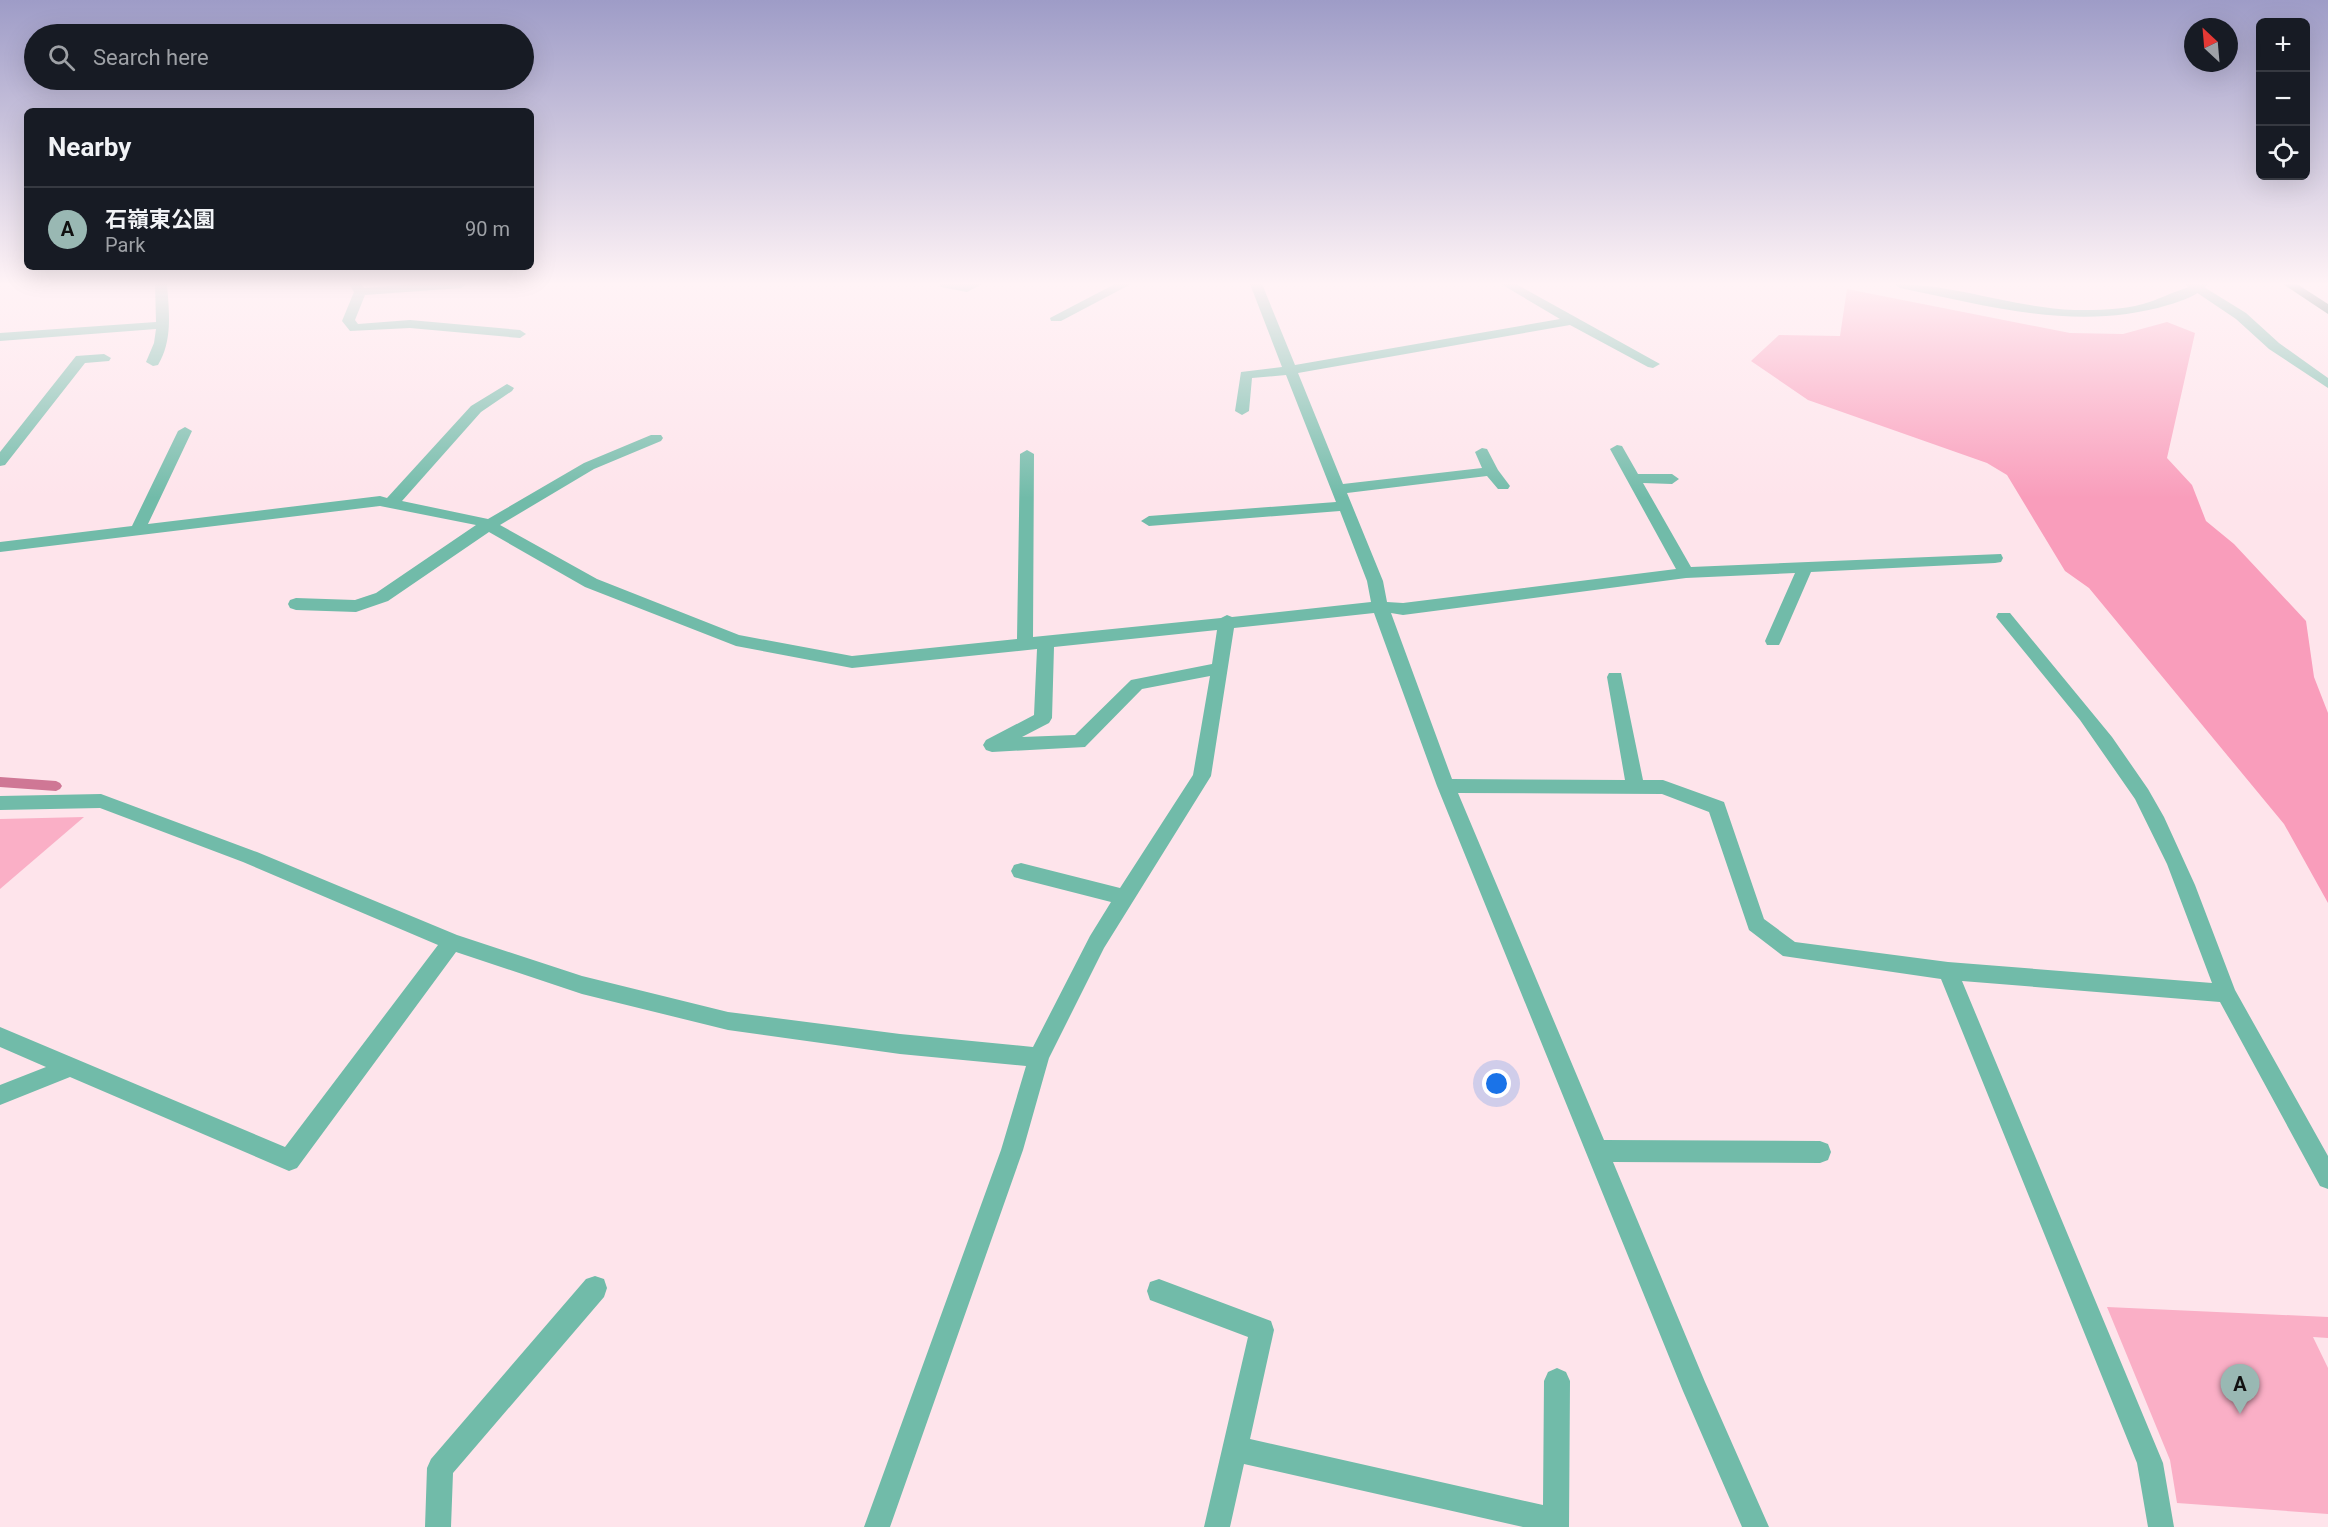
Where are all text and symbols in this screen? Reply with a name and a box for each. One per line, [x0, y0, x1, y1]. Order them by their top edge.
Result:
north arrow [2184, 18, 2238, 72]
map controls [2256, 18, 2310, 180]
button: + [2256, 18, 2310, 72]
search box [24, 24, 534, 90]
icon: search [45, 41, 78, 74]
text: Search here [93, 45, 209, 70]
button: − [2256, 72, 2310, 126]
button: locate [2256, 126, 2310, 180]
text: Nearby [48, 132, 131, 162]
text: 石嶺東公園 [105, 207, 215, 232]
text: A [61, 217, 74, 241]
text: 90 m [465, 217, 510, 241]
text: Park [105, 233, 145, 257]
your location [1482, 1069, 1511, 1098]
pin: A [2220, 1364, 2260, 1414]

